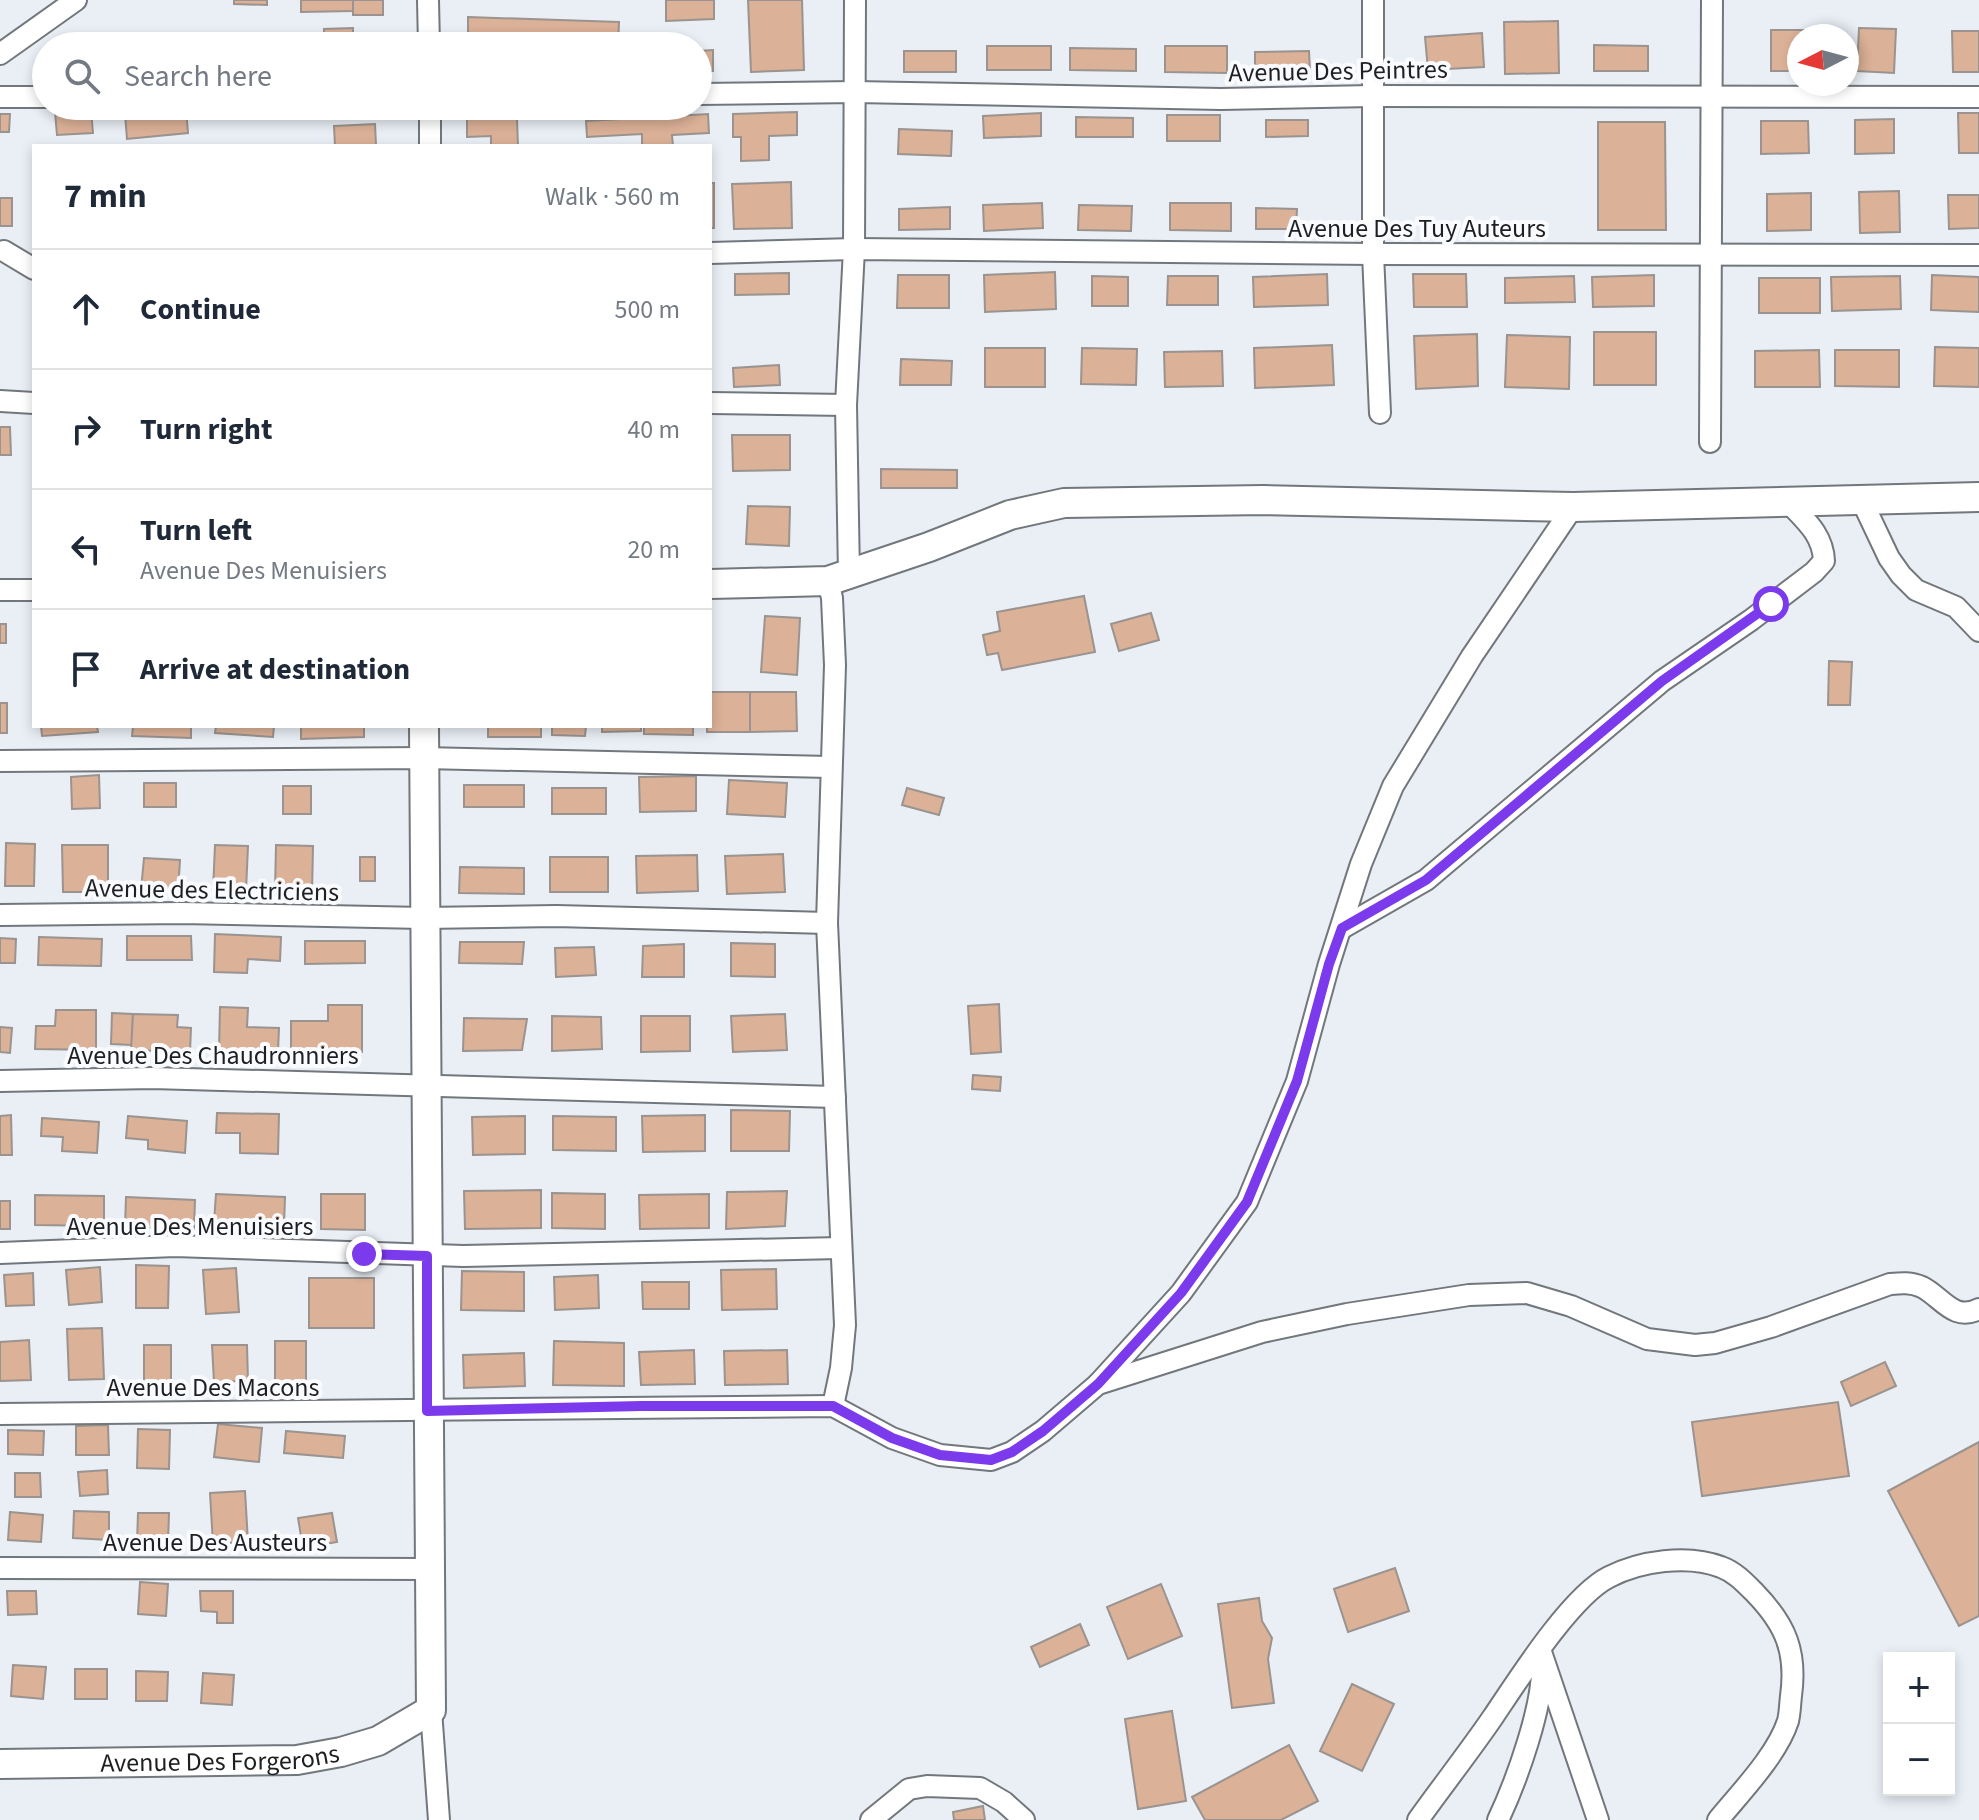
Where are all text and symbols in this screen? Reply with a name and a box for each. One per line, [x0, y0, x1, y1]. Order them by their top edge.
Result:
north arrow [1787, 24, 1859, 96]
search box [32, 32, 712, 120]
street label: Avenue Des Peintres [1228, 51, 1448, 91]
icon: search [60, 54, 104, 98]
text: Search here [124, 55, 272, 98]
text: 7 min [64, 172, 147, 221]
text: Walk · 560 m [545, 178, 680, 215]
street label: Avenue Des Tuy Auteurs [1288, 210, 1546, 247]
icon: ahead [64, 287, 108, 331]
text: Continue [140, 288, 261, 331]
text: 500 m [614, 291, 680, 328]
icon: right [64, 407, 108, 451]
text: Turn right [140, 408, 272, 451]
text: 40 m [627, 411, 680, 448]
text: Turn left [140, 509, 252, 552]
icon: left [64, 527, 108, 571]
text: 20 m [627, 531, 680, 568]
text: Avenue Des Menuisiers [140, 552, 387, 589]
route start [1753, 586, 1789, 622]
icon: arrive [64, 647, 108, 691]
text: Arrive at destination [140, 648, 410, 691]
street label: Avenue des Electriciens [85, 869, 339, 911]
street label: Avenue Des Chaudronniers [67, 1037, 359, 1074]
street label: Avenue Des Menuisiers [67, 1208, 314, 1245]
route end [346, 1236, 382, 1272]
street label: Avenue Des Macons [107, 1369, 320, 1406]
street label: Avenue Des Austeurs [103, 1524, 327, 1561]
map controls [1883, 1652, 1955, 1796]
button: + [1883, 1652, 1955, 1724]
button: − [1883, 1724, 1955, 1796]
street label: Avenue Des Forgerons [100, 1734, 342, 1781]

